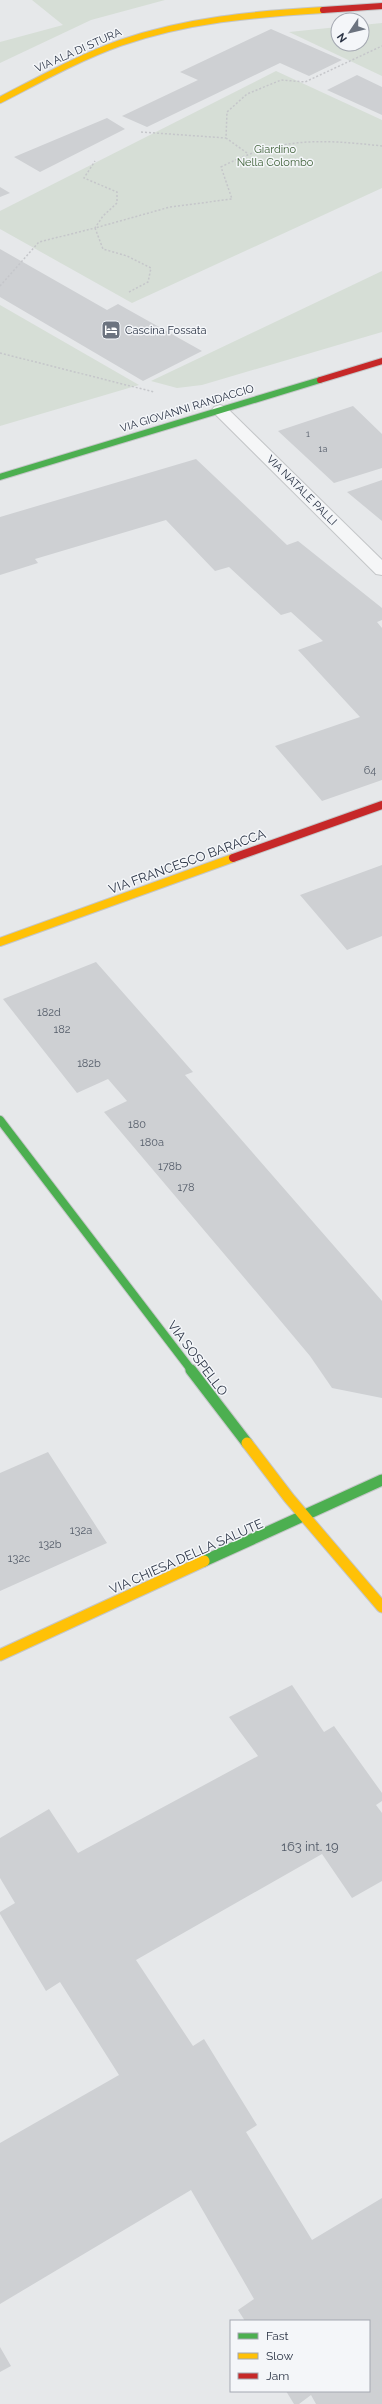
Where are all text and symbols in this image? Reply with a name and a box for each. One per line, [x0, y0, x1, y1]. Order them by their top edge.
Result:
north arrow [330, 12, 370, 52]
street label: VIA ALA DI STURA [33, 25, 124, 75]
text: N [334, 30, 350, 45]
park label: Giardino Nella Colombo [237, 143, 314, 169]
hotel icon: Cascina Fossata [100, 319, 122, 341]
place label: Cascina Fossata [125, 324, 206, 337]
street label: VIA GIOVANNI RANDACCIO [119, 382, 256, 435]
house number: 1 [306, 429, 310, 439]
house number: 1a [319, 444, 327, 454]
street label: VIA NATALE PALLI [264, 453, 339, 528]
house number: 64 [364, 764, 376, 777]
street label: VIA FRANCESCO BARACCA [107, 826, 268, 897]
house number: 182d [37, 1006, 61, 1019]
house number: 182 [54, 1023, 71, 1036]
house number: 182b [77, 1057, 101, 1070]
house number: 180 [128, 1118, 146, 1131]
house number: 180a [140, 1136, 164, 1149]
house number: 178b [158, 1160, 182, 1173]
house number: 178 [177, 1181, 195, 1194]
street label: VIA SOSPELLO [165, 1318, 231, 1399]
street label: VIA CHIESA DELLA SALUTE [107, 1516, 265, 1597]
house number: 132a [70, 1524, 92, 1537]
house number: 132b [38, 1538, 62, 1551]
house number: 132c [8, 1552, 30, 1565]
house number: 163 int. 19 [281, 1839, 339, 1854]
legend [230, 2320, 370, 2392]
text: Fast [266, 2329, 289, 2343]
text: Slow [266, 2349, 293, 2363]
text: Jam [266, 2369, 289, 2383]

